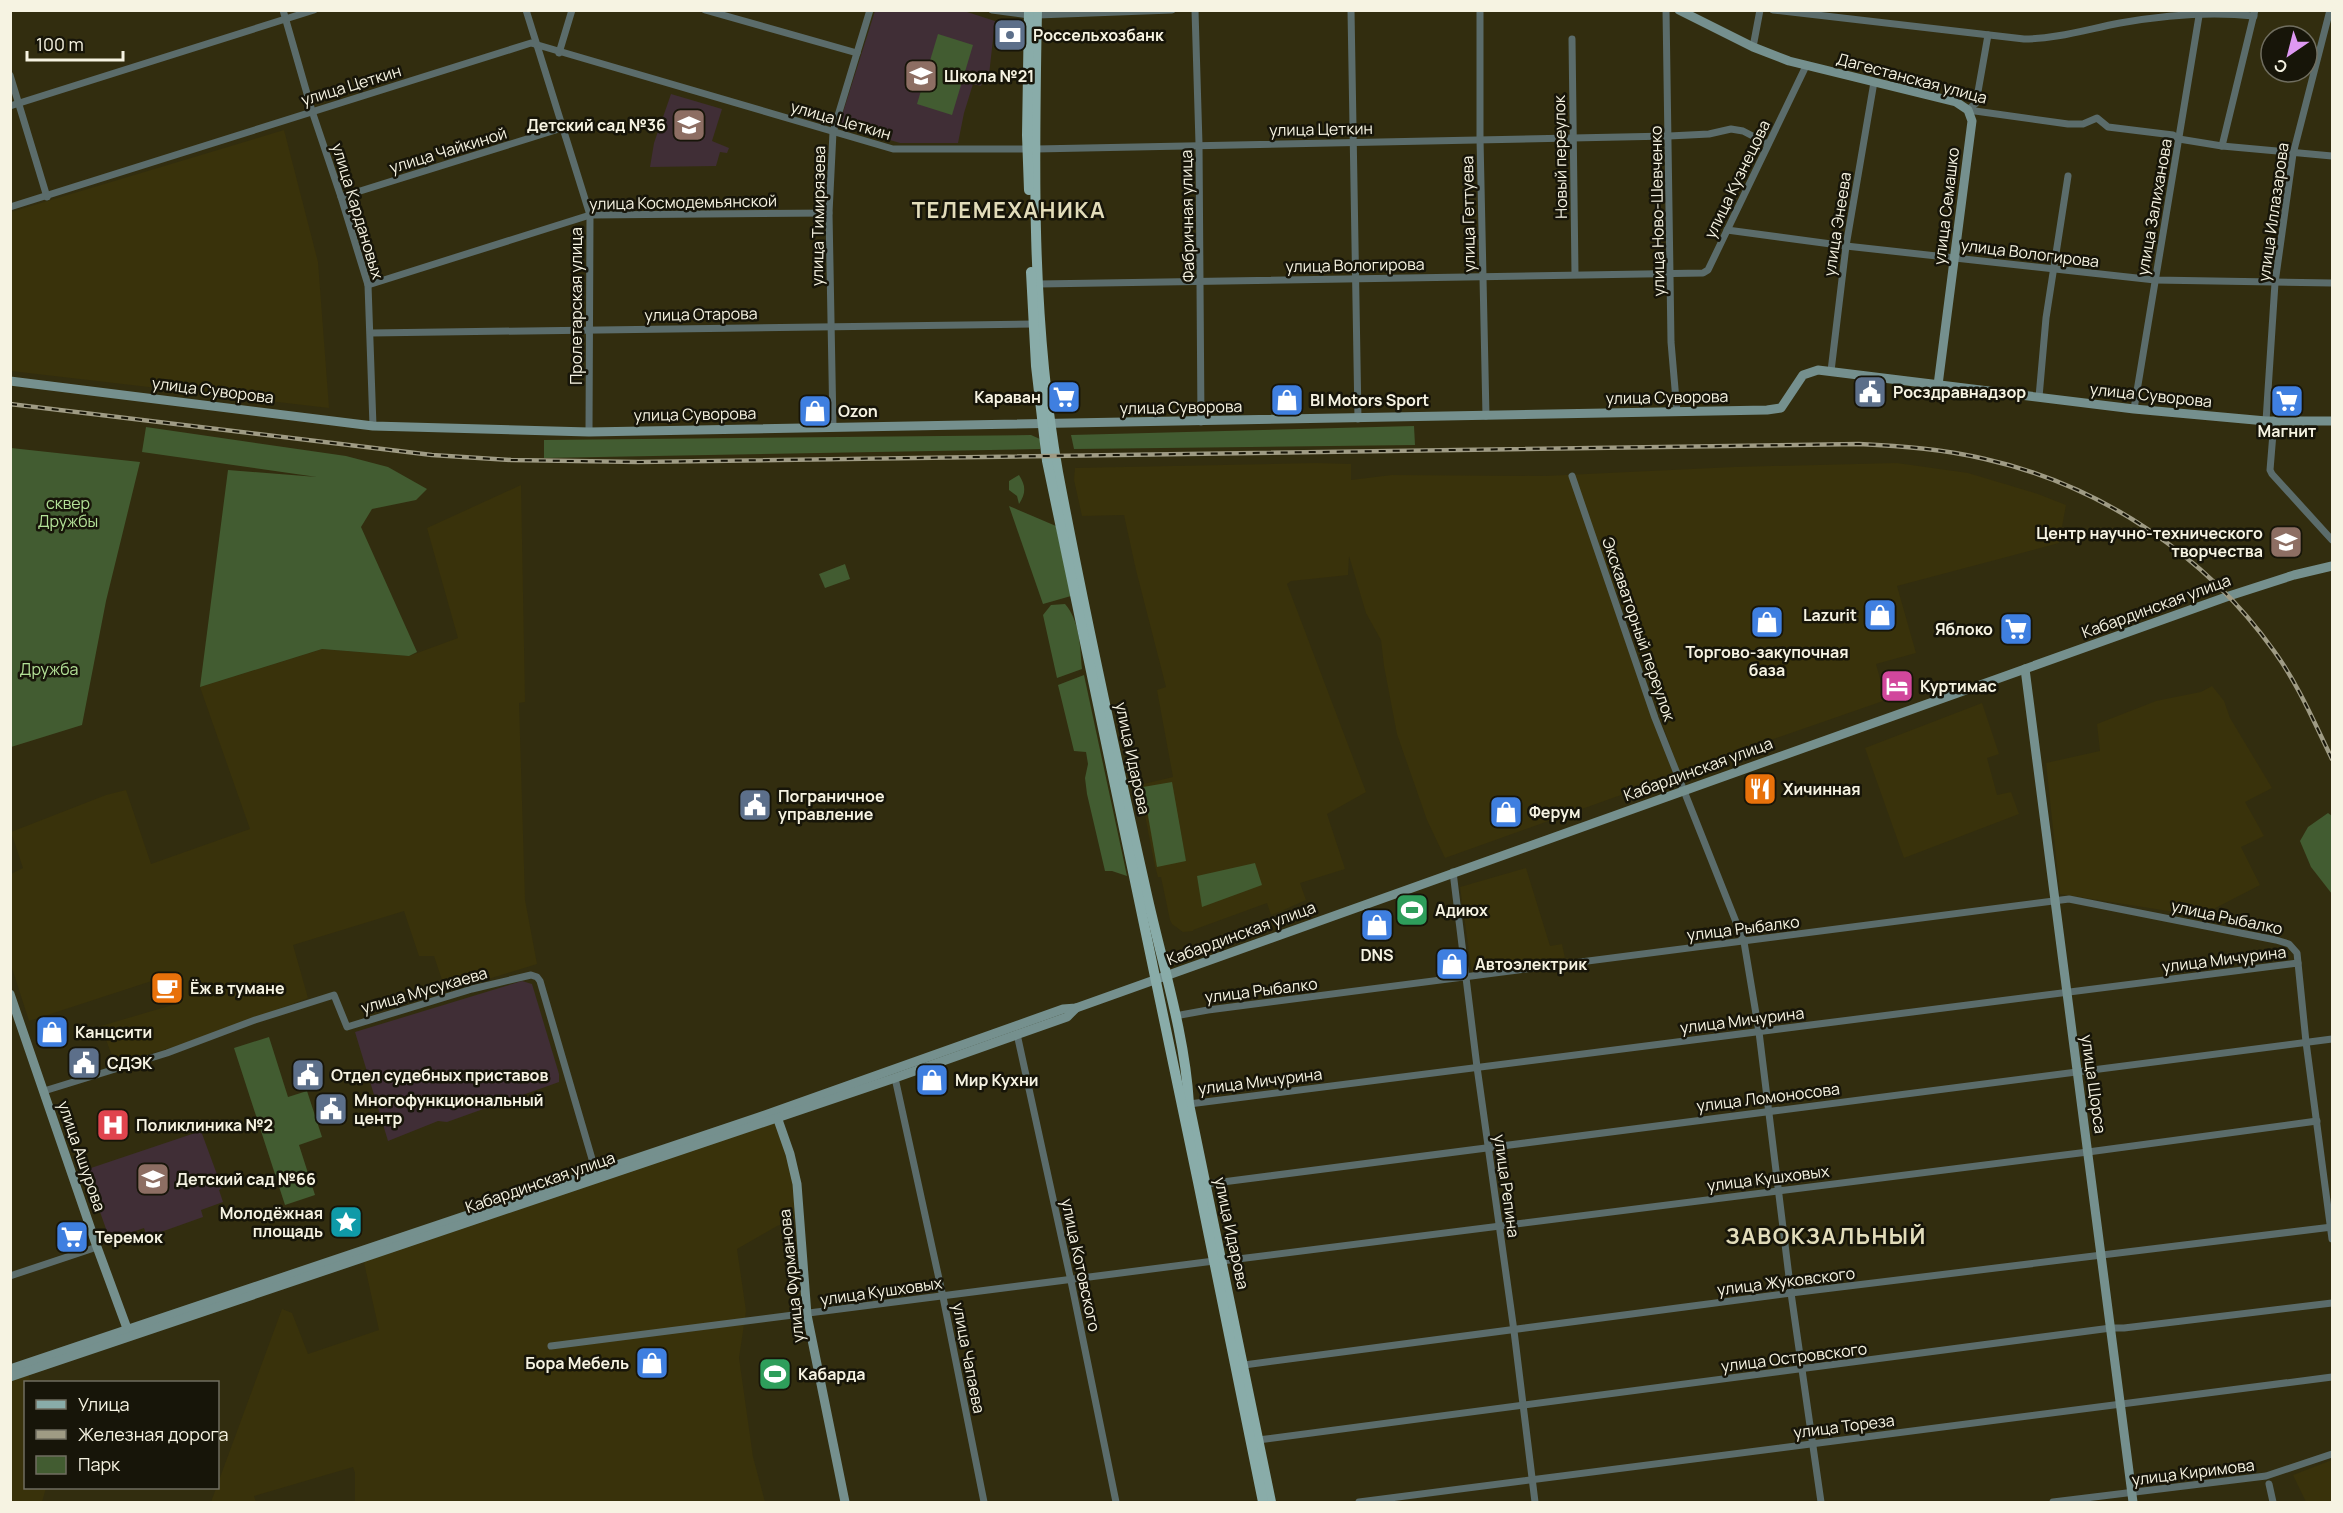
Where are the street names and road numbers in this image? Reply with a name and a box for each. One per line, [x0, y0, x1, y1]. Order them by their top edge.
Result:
street label: Дагестанская улица [1834, 47, 1990, 109]
street label: улица Цеткин [298, 59, 404, 111]
street label: Новый переулок [1548, 94, 1572, 219]
street label: улица Цеткин [788, 95, 894, 145]
street label: улица Кузнецова [1699, 116, 1775, 242]
street label: улица Цеткин [1269, 117, 1373, 141]
street label: улица Чайкиной [387, 122, 509, 178]
street label: улица Ново-Шевченко [1645, 125, 1669, 297]
street label: улица Залиханова [2131, 137, 2177, 277]
street label: улица Кардановых [327, 140, 389, 282]
street label: улица Иллазарова [2252, 141, 2294, 283]
street label: улица Тимирязева [806, 146, 830, 286]
street label: улица Семашко [1928, 146, 1964, 266]
street label: Фабричная улица [1175, 150, 1199, 282]
street label: улица Геттуева [1456, 156, 1480, 272]
street label: улица Энеева [1818, 170, 1856, 278]
street label: улица Космодемьянской [589, 189, 777, 215]
street label: Пролетарская улица [565, 227, 587, 385]
street label: улица Вологирова [1960, 234, 2100, 272]
street label: улица Вологирова [1285, 253, 1425, 277]
street label: улица Отарова [644, 302, 758, 326]
street label: улица Суворова [151, 372, 275, 408]
street label: улица Суворова [2089, 378, 2213, 412]
street label: улица Суворова [1605, 385, 1729, 409]
street label: улица Суворова [1119, 395, 1243, 419]
street label: улица Суворова [633, 402, 757, 426]
street label: Экскаваторный переулок [1597, 534, 1681, 725]
street label: Кабардинская улица [2078, 569, 2234, 643]
street label: улица Идарова [1110, 700, 1156, 816]
street label: Кабардинская улица [1620, 732, 1776, 806]
street label: улица Рыбалко [2169, 894, 2285, 940]
street label: Кабардинская улица [1163, 896, 1319, 970]
street label: улица Рыбалко [1685, 910, 1801, 946]
street label: улица Мичурина [2161, 940, 2287, 978]
street label: улица Мусукаева [358, 961, 490, 1019]
street label: улица Рыбалко [1203, 972, 1319, 1008]
street label: улица Мичурина [1679, 1001, 1805, 1039]
street label: улица Щорса [2076, 1033, 2112, 1135]
street label: улица Мичурина [1197, 1062, 1323, 1100]
street label: улица Ломоносова [1695, 1077, 1841, 1117]
street label: улица Ашурова [53, 1098, 111, 1214]
street label: улица Репина [1489, 1133, 1525, 1239]
street label: Кабардинская улица [462, 1146, 618, 1218]
street label: улица Кушховых [1706, 1160, 1831, 1196]
street label: улица Идарова [1209, 1175, 1255, 1291]
street label: улица Котовского [1056, 1197, 1106, 1333]
street label: улица Фурманова [773, 1208, 809, 1344]
street label: улица Жуковского [1716, 1262, 1856, 1300]
street label: улица Кушховых [819, 1271, 944, 1310]
street label: улица Чапаева [947, 1301, 991, 1415]
street label: улица Островского [1720, 1337, 1868, 1377]
street label: улица Тореза [1792, 1409, 1896, 1443]
street label: улица Киримова [2130, 1454, 2256, 1490]

